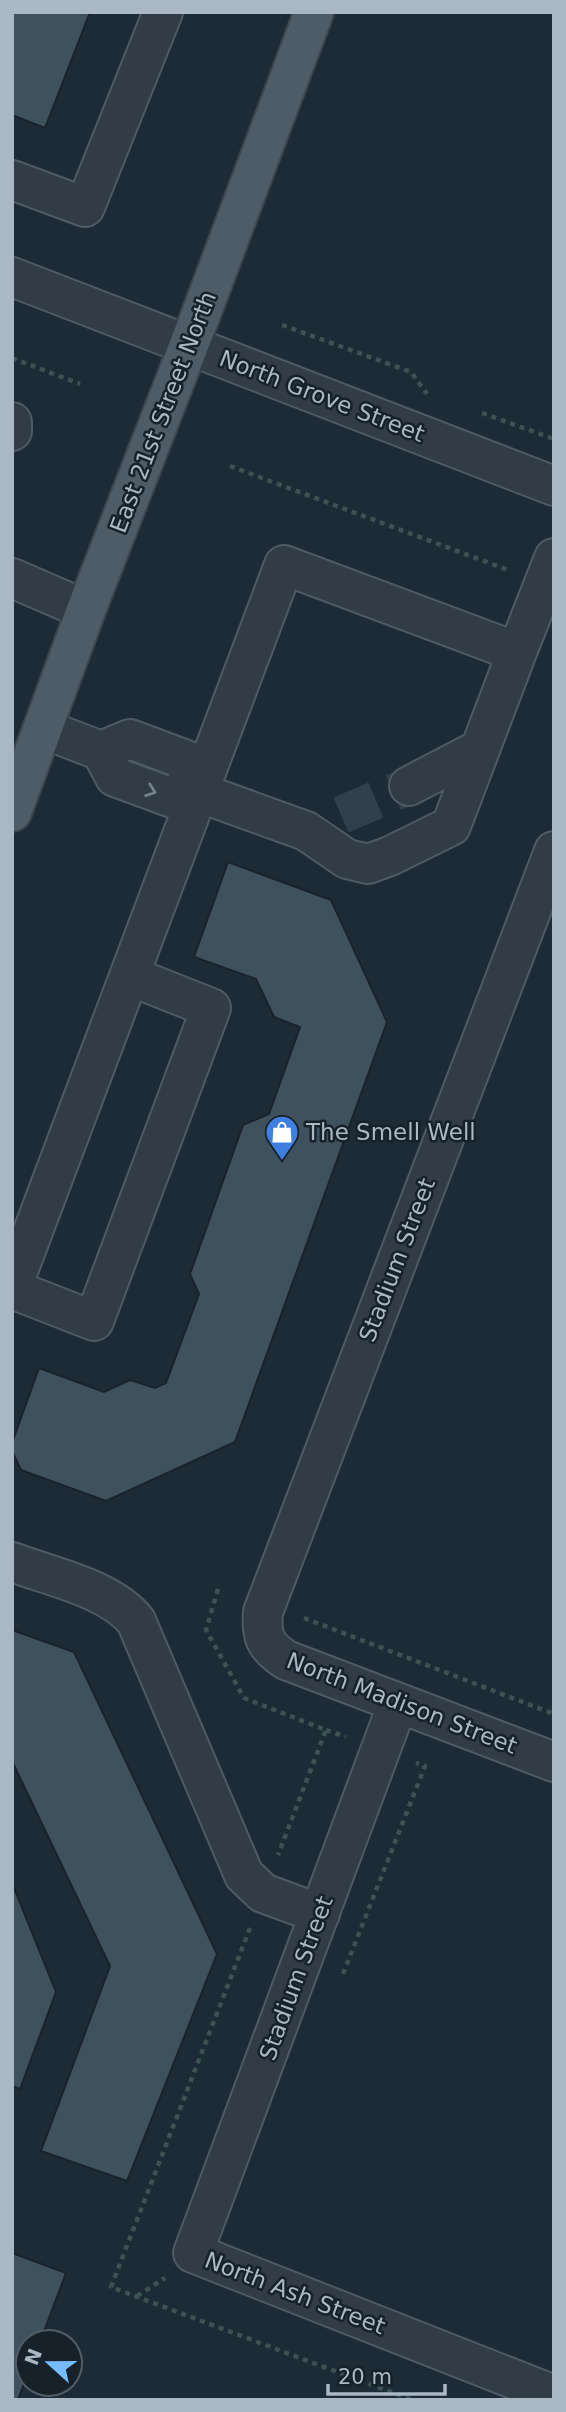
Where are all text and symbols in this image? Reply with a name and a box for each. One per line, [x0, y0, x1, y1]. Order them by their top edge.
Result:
street label: East 21st Street North [105, 288, 221, 536]
street label: North Grove Street [216, 345, 428, 447]
one-way arrow [145, 782, 157, 796]
shop icon: The Smell Well [263, 1113, 301, 1162]
place label: The Smell Well [305, 1119, 476, 1145]
street label: Stadium Street [354, 1175, 440, 1345]
street label: North Madison Street [283, 1647, 521, 1759]
street label: Stadium Street [254, 1892, 338, 2064]
street label: North Ash Street [201, 2247, 389, 2339]
north arrow [14, 2328, 84, 2398]
text: N [20, 2346, 46, 2368]
scale bar [328, 2352, 445, 2396]
text: 20 m [338, 2365, 392, 2389]

